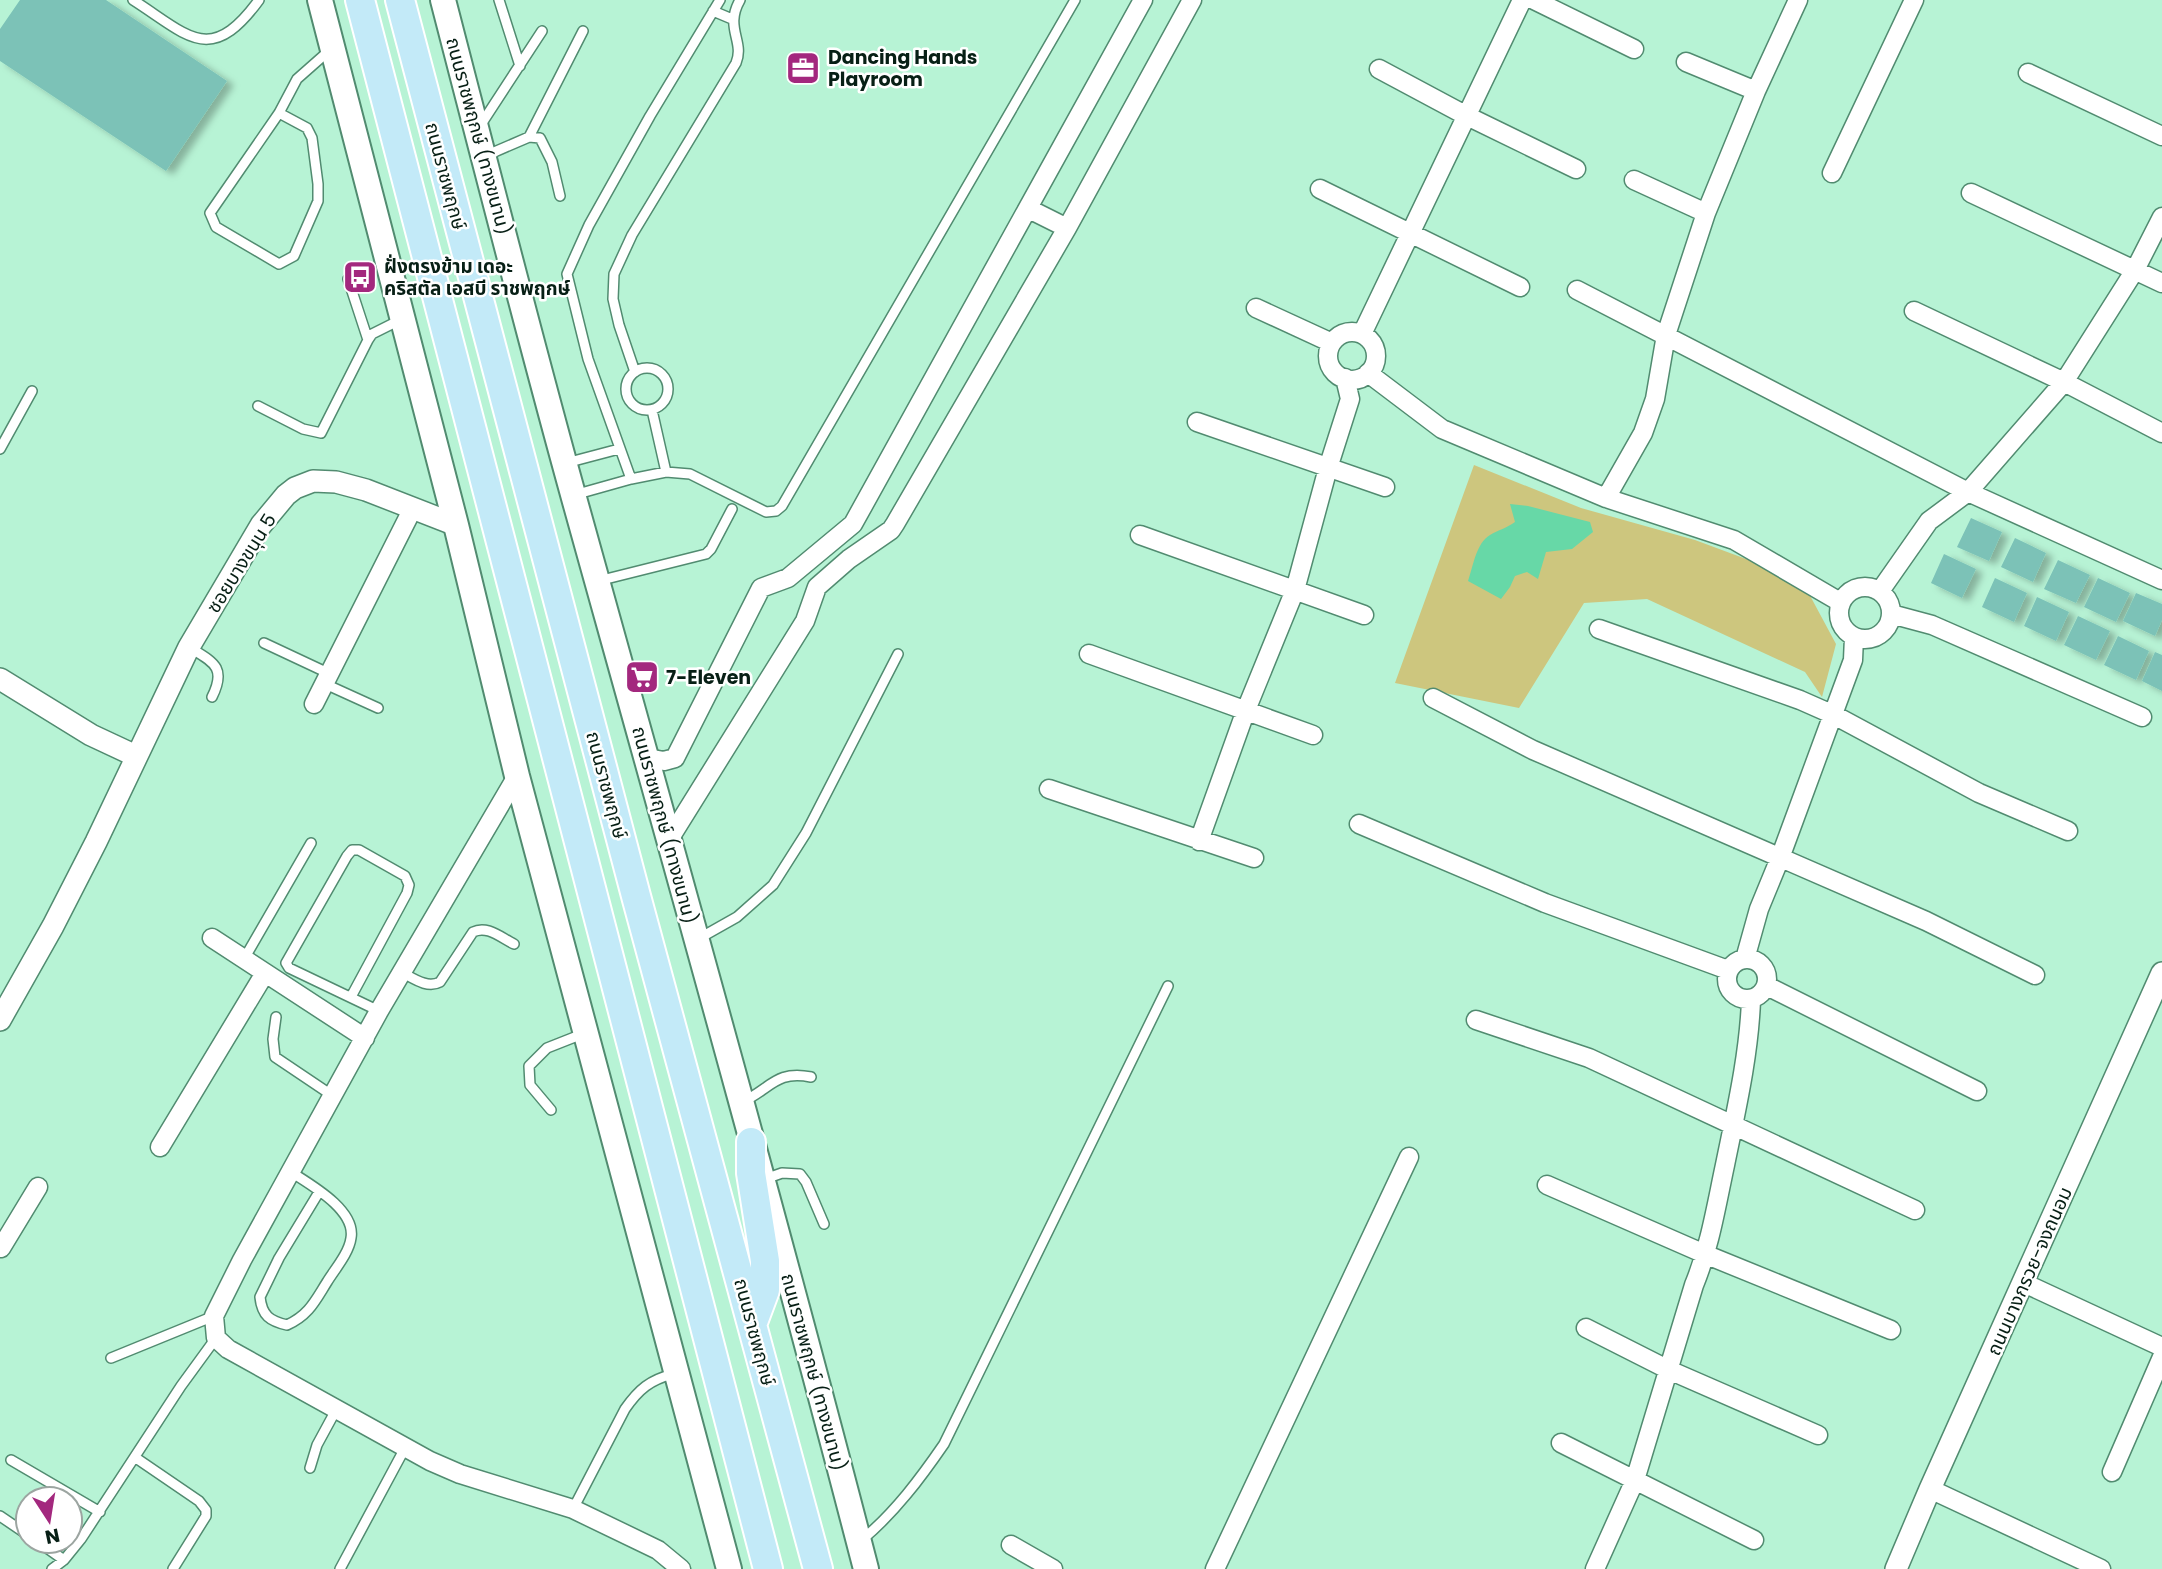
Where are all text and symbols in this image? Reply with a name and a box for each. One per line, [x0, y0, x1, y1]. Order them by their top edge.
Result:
street label: ถนนราชพฤกษ์ (ทางขนาน) [442, 35, 516, 237]
place label: Dancing Hands Playroom [828, 44, 977, 93]
office icon: Dancing Hands Playroom [784, 49, 822, 87]
street label: ถนนราชพฤกษ์ [421, 120, 471, 232]
place label: ฝั่งตรงข้าม เดอะ คริสตัล เอสบี ราชพฤกษ์ [384, 253, 571, 302]
bus stop icon: ฝั่งตรงข้าม เดอะ คริสตัล เอสบี ราชพฤกษ์ [341, 258, 379, 296]
street label: ซอยบางขนุน 5 [200, 508, 283, 618]
supermarket icon: 7-Eleven [623, 658, 661, 696]
place label: 7-Eleven [666, 664, 751, 691]
street label: ถนนราชพฤกษ์ (ทางขนาน) [625, 723, 704, 927]
street label: ถนนราชพฤกษ์ [579, 728, 634, 842]
street label: ถนนบางกรวย-จงถนอม [1980, 1183, 2079, 1360]
street label: ถนนราชพฤกษ์ (ทางขนาน) [774, 1270, 853, 1474]
street label: ถนนราชพฤกษ์ [727, 1275, 782, 1389]
north arrow [14, 1485, 84, 1555]
text: N [43, 1521, 62, 1551]

